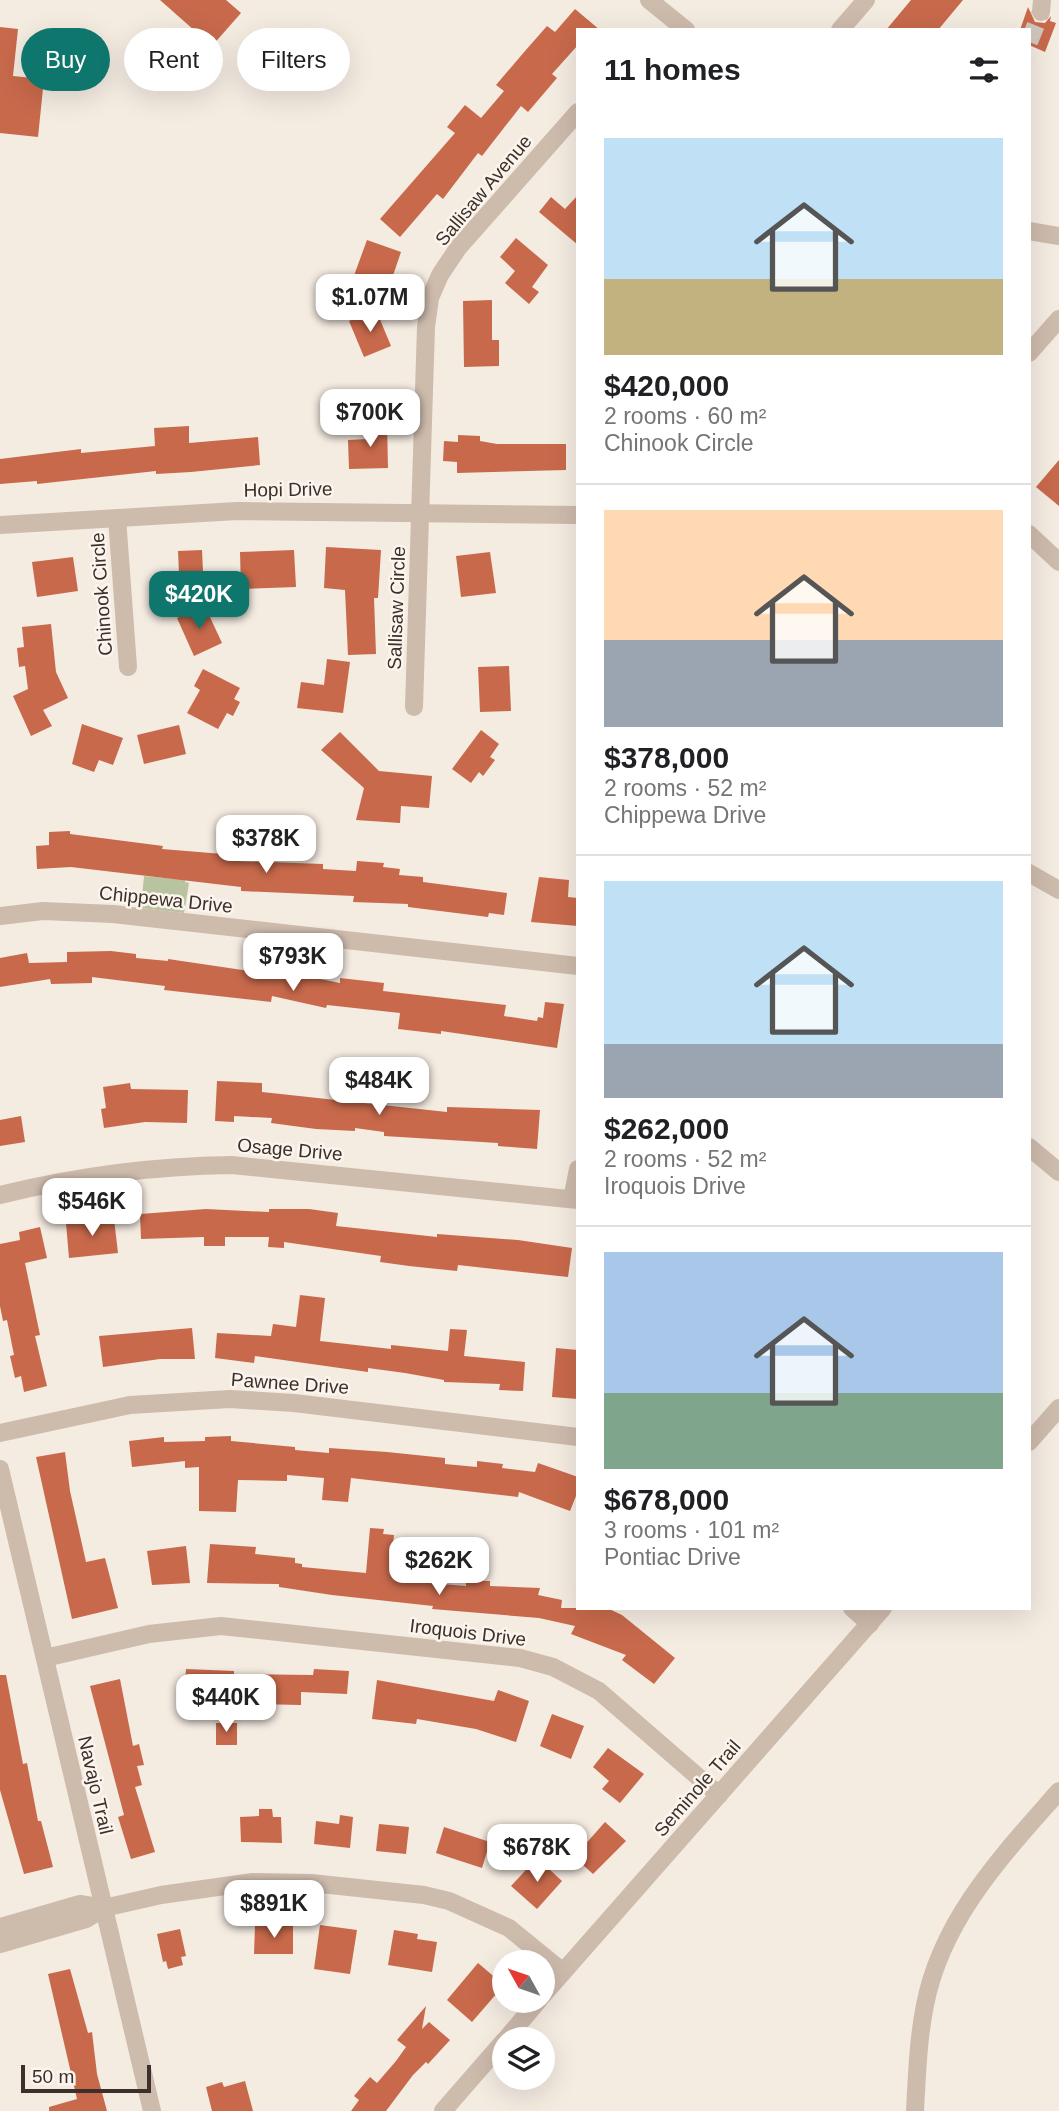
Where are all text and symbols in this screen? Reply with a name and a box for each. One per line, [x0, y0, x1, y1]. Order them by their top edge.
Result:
chip: Buy [21, 28, 110, 91]
chip: Rent [124, 28, 223, 91]
chip: Filters [237, 28, 350, 91]
icon: filters [965, 51, 1003, 89]
text: 11 homes [604, 53, 741, 86]
street label: Sallisaw Avenue [431, 131, 536, 250]
icon: home [741, 184, 867, 310]
pin: $1.07M [313, 274, 427, 334]
text: $1.07M [332, 284, 408, 310]
text: $420,000 [604, 369, 729, 402]
pin: $700K [321, 390, 419, 449]
text: $700K [336, 399, 404, 425]
text: 2 rooms · 60 m² [604, 403, 766, 429]
text: Chinook Circle [604, 430, 754, 456]
street label: Hopi Drive [243, 478, 333, 501]
street label: Chinook Circle [87, 532, 116, 656]
street label: Sallisaw Circle [384, 546, 409, 670]
icon: home [741, 556, 867, 682]
pin: $420K [150, 572, 248, 631]
text: $420K [165, 581, 233, 607]
text: $378,000 [604, 741, 729, 774]
text: 2 rooms · 52 m² [604, 775, 766, 801]
text: Chippewa Drive [604, 802, 766, 828]
pin: $378K [217, 816, 315, 875]
text: $378K [232, 825, 300, 851]
street label: Chippewa Drive [98, 882, 234, 917]
icon: home [741, 927, 867, 1053]
pin: $793K [244, 934, 342, 993]
text: $793K [259, 943, 327, 969]
pin: $484K [330, 1058, 428, 1117]
text: $484K [345, 1067, 413, 1093]
text: $262,000 [604, 1112, 729, 1145]
street label: Osage Drive [236, 1134, 343, 1165]
text: 2 rooms · 52 m² [604, 1146, 766, 1172]
text: Iroquois Drive [604, 1173, 746, 1199]
pin: $546K [43, 1178, 141, 1238]
text: $546K [58, 1188, 126, 1214]
icon: home [741, 1298, 867, 1424]
street label: Pawnee Drive [230, 1369, 350, 1398]
text: $678,000 [604, 1483, 729, 1516]
text: 3 rooms · 101 m² [604, 1517, 779, 1543]
pin: $262K [390, 1538, 488, 1597]
text: Pontiac Drive [604, 1544, 741, 1570]
text: $262K [405, 1547, 473, 1573]
street label: Iroquois Drive [408, 1615, 527, 1650]
pin: $440K [177, 1674, 275, 1734]
text: $440K [192, 1684, 260, 1710]
street label: Navajo Trail [74, 1734, 117, 1836]
street label: Seminole Trail [650, 1736, 745, 1841]
pin: $678K [488, 1825, 586, 1884]
text: $678K [503, 1834, 571, 1860]
pin: $891K [225, 1881, 323, 1940]
text: $891K [240, 1890, 308, 1916]
north arrow [492, 1950, 555, 2012]
map controls [492, 1950, 555, 2090]
button: layers [492, 2027, 555, 2090]
scale bar [21, 2062, 150, 2094]
text: 50 m [32, 2066, 74, 2087]

